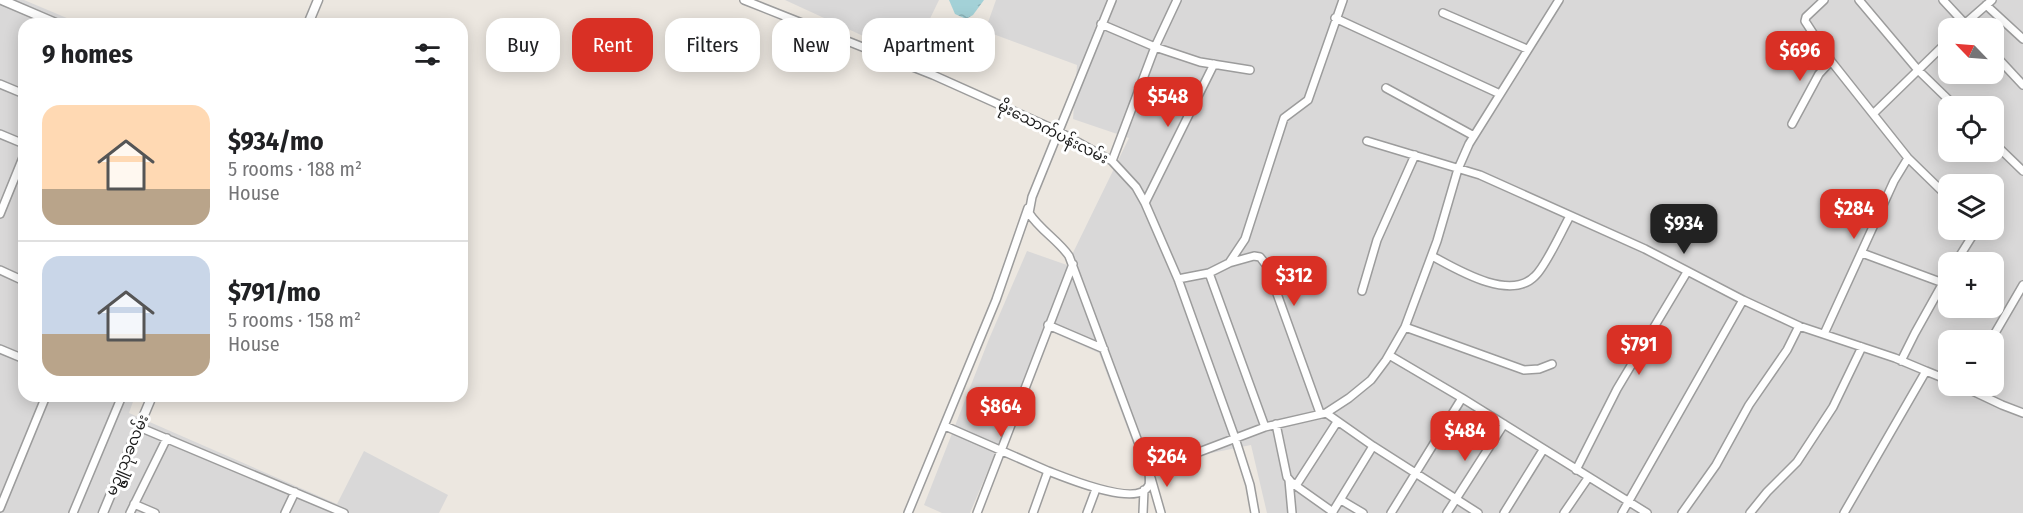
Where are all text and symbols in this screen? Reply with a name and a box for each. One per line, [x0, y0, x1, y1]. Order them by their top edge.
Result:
chip: Buy [486, 18, 560, 72]
chip: Rent [572, 18, 653, 72]
chip: Filters [665, 18, 760, 72]
chip: New [772, 18, 850, 72]
chip: Apartment [862, 18, 995, 72]
north arrow [1938, 18, 2004, 84]
map controls [1938, 18, 2004, 396]
pin: $696 [1764, 31, 1836, 82]
icon: filters [411, 38, 444, 71]
text: $696 [1780, 38, 1820, 62]
text: 9 homes [42, 39, 133, 70]
pin: $548 [1132, 77, 1204, 128]
text: $548 [1148, 84, 1188, 108]
street label: မိုးသောက်ပန်းလမ်း [994, 96, 1112, 170]
button: locate [1938, 96, 2004, 162]
text: $934/mo [228, 126, 324, 157]
icon: home [90, 129, 162, 201]
text: 5 rooms · 188 m² [228, 157, 362, 181]
button: layers [1938, 174, 2004, 240]
text: House [228, 181, 280, 205]
pin: $284 [1818, 189, 1890, 240]
text: $284 [1834, 196, 1874, 220]
pin: $934 [1648, 204, 1720, 255]
text: $934 [1664, 211, 1704, 235]
button: + [1938, 252, 2004, 318]
pin: $312 [1258, 256, 1330, 307]
text: $312 [1276, 263, 1312, 287]
text: $791/mo [228, 277, 321, 308]
icon: home [90, 280, 162, 352]
text: 5 rooms · 158 m² [228, 308, 361, 332]
pin: $791 [1603, 325, 1675, 376]
button: − [1938, 330, 2004, 396]
text: House [228, 332, 280, 356]
text: $791 [1621, 332, 1657, 356]
pin: $864 [965, 387, 1037, 438]
text: $864 [980, 394, 1022, 418]
street label: မဥ္ဇူသုခလမ်း [101, 411, 155, 499]
pin: $484 [1429, 411, 1501, 462]
text: $484 [1444, 418, 1486, 442]
pin: $264 [1131, 437, 1203, 488]
text: $264 [1147, 444, 1187, 468]

